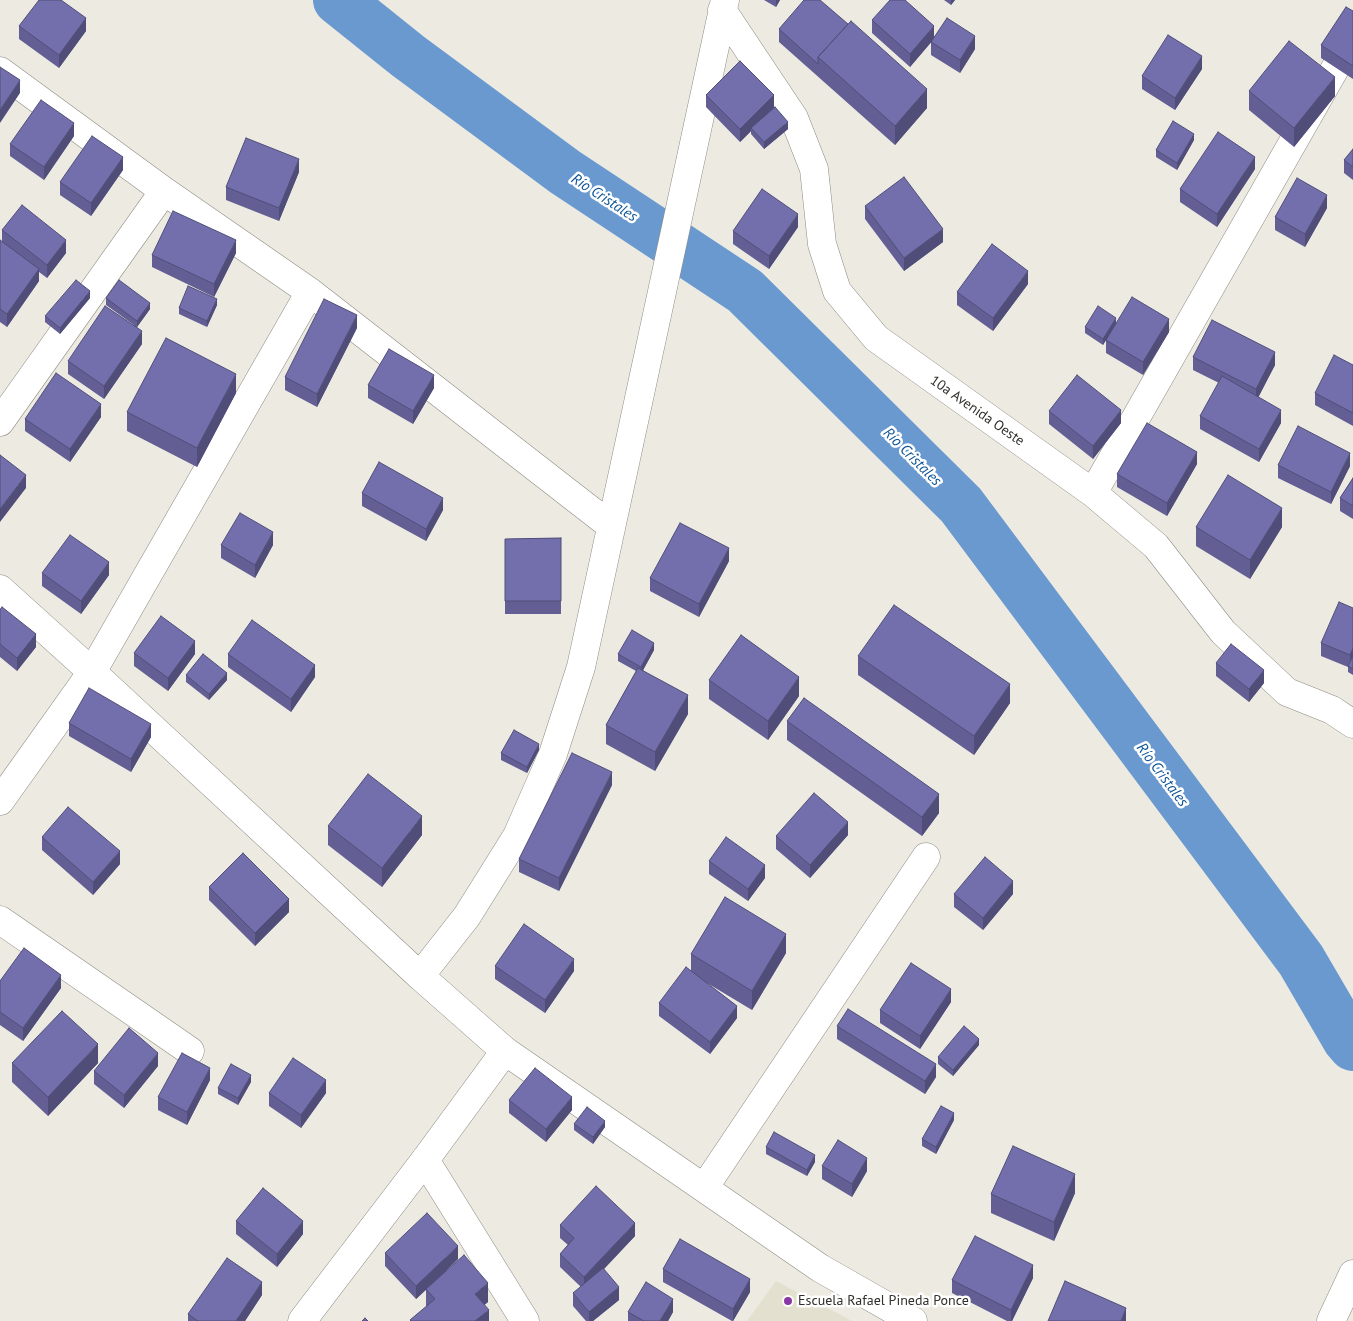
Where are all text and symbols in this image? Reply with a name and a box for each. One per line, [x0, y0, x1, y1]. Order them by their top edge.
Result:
water label: Río Cristales [568, 170, 640, 226]
street label: 10a Avenida Oeste [927, 372, 1027, 450]
water label: Río Cristales [879, 424, 945, 490]
water label: Río Cristales [1132, 740, 1192, 810]
place label: Escuela Rafael Pineda Ponce [798, 1293, 969, 1309]
marker: Escuela Rafael Pineda Ponce [782, 1295, 794, 1307]

